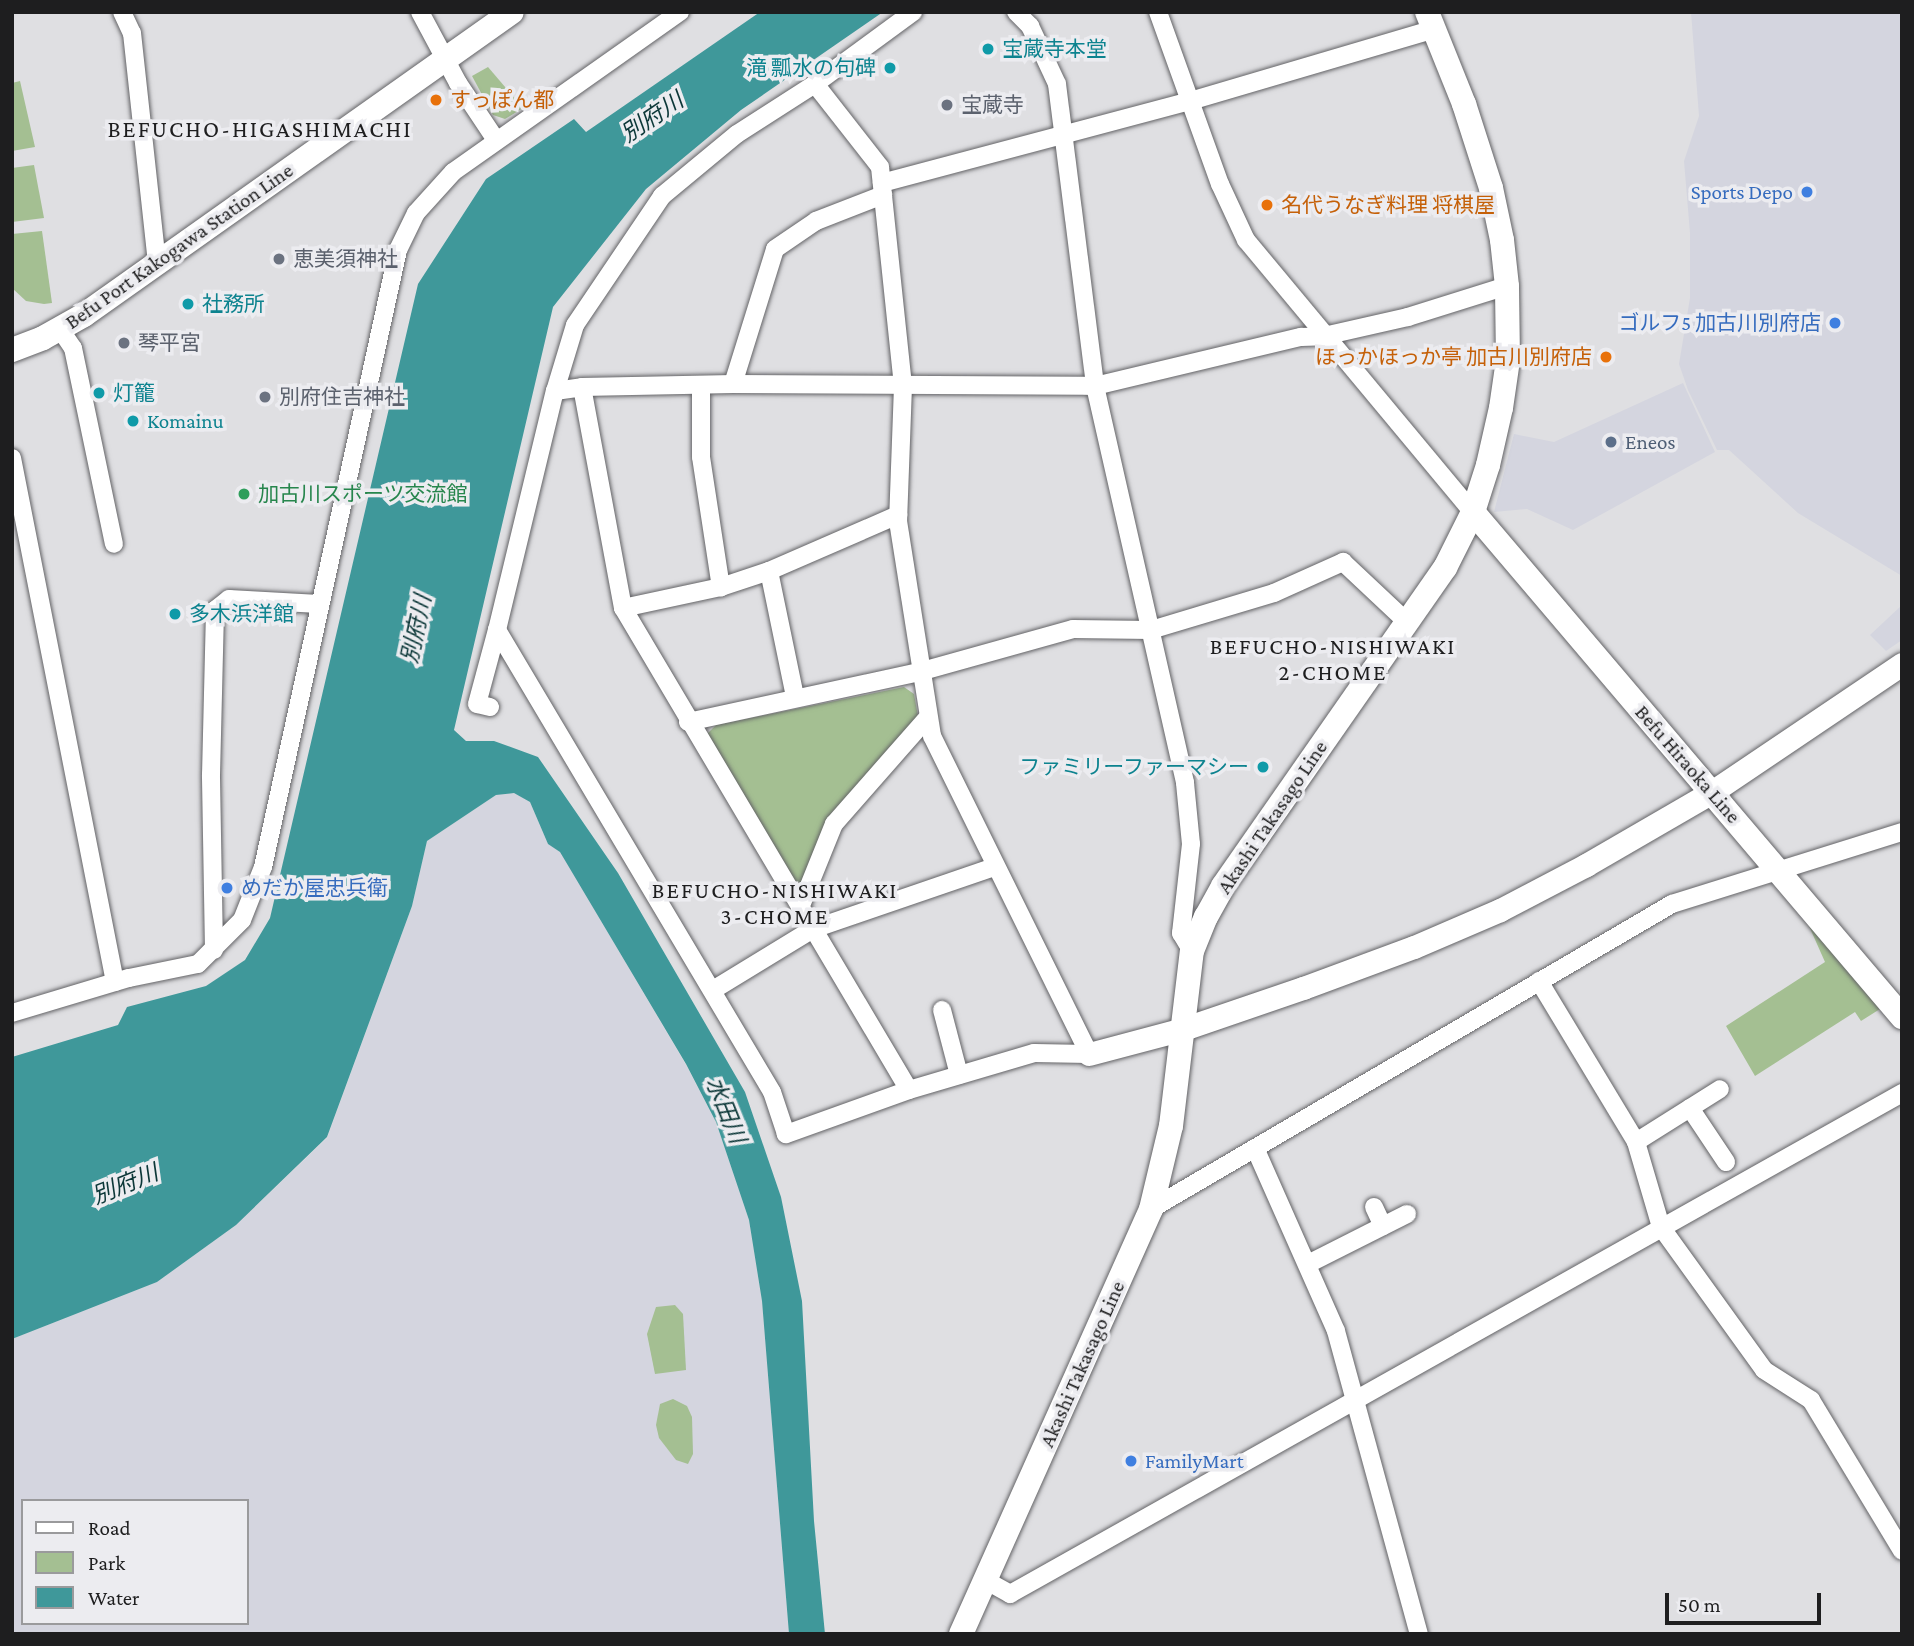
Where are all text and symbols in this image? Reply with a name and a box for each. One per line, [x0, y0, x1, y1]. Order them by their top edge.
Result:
place label: 宝蔵寺本堂 [1002, 36, 1107, 62]
marker: 宝蔵寺本堂 [980, 41, 996, 57]
place label: 滝 瓢水の句碑 [746, 55, 876, 81]
marker: 滝 瓢水の句碑 [882, 60, 898, 76]
water label: 別府川 [616, 86, 688, 148]
place label: すっぽん都 [450, 87, 555, 113]
marker: すっぽん都 [428, 92, 444, 108]
place label: 宝蔵寺 [961, 92, 1024, 118]
marker: 宝蔵寺 [939, 97, 955, 113]
district label: BEFUCHO-HIGASHIMACHI [110, 115, 410, 143]
street label: Befu Port Kakogawa Station Line [60, 158, 298, 334]
place label: Sports Depo [1691, 179, 1793, 205]
marker: Sports Depo [1799, 184, 1815, 200]
place label: 名代うなぎ料理 将棋屋 [1281, 192, 1495, 218]
marker: 名代うなぎ料理 将棋屋 [1259, 197, 1275, 213]
place label: 恵美須神社 [293, 246, 398, 272]
marker: 恵美須神社 [271, 251, 287, 267]
place label: 社務所 [202, 291, 265, 317]
marker: 社務所 [180, 296, 196, 312]
place label: ゴルフ5 加古川別府店 [1618, 310, 1821, 336]
marker: ゴルフ5 加古川別府店 [1827, 315, 1843, 331]
place label: 琴平宮 [138, 330, 201, 356]
marker: 琴平宮 [116, 335, 132, 351]
place label: ほっかほっか亭 加古川別府店 [1315, 344, 1592, 370]
marker: ほっかほっか亭 加古川別府店 [1598, 349, 1614, 365]
place label: 灯籠 [113, 380, 155, 406]
place label: 別府住吉神社 [279, 384, 405, 410]
marker: 灯籠 [91, 385, 107, 401]
marker: 別府住吉神社 [257, 389, 273, 405]
place label: Komainu [147, 408, 224, 434]
marker: Komainu [125, 413, 141, 429]
place label: Eneos [1625, 429, 1676, 455]
marker: Eneos [1603, 434, 1619, 450]
place label: 加古川スポーツ交流館 [258, 481, 468, 507]
marker: 加古川スポーツ交流館 [236, 486, 252, 502]
water label: 別府川 [395, 592, 437, 666]
place label: 多木浜洋館 [189, 601, 294, 627]
marker: 多木浜洋館 [167, 606, 183, 622]
district label: BEFUCHO-NISHIWAKI 2-CHOME [1212, 632, 1454, 686]
street label: Befu Hiraoka Line [1630, 700, 1746, 828]
street label: Akashi Takasago Line [1211, 736, 1333, 898]
place label: ファミリーファーマシー [1018, 754, 1249, 780]
marker: ファミリーファーマシー [1255, 759, 1271, 775]
place label: めだか屋忠兵衛 [241, 875, 388, 901]
district label: BEFUCHO-NISHIWAKI 3-CHOME [654, 876, 896, 930]
marker: めだか屋忠兵衛 [219, 880, 235, 896]
water label: 水田川 [700, 1073, 752, 1147]
water label: 別府川 [88, 1158, 162, 1210]
street label: Akashi Takasago Line [1034, 1277, 1130, 1451]
place label: FamilyMart [1145, 1448, 1244, 1474]
marker: FamilyMart [1123, 1453, 1139, 1469]
legend [21, 1499, 248, 1625]
text: Road [88, 1516, 131, 1540]
text: Park [88, 1551, 125, 1575]
scale bar [1669, 1580, 1825, 1624]
text: Water [88, 1586, 140, 1610]
text: 50 m [1678, 1593, 1721, 1617]

